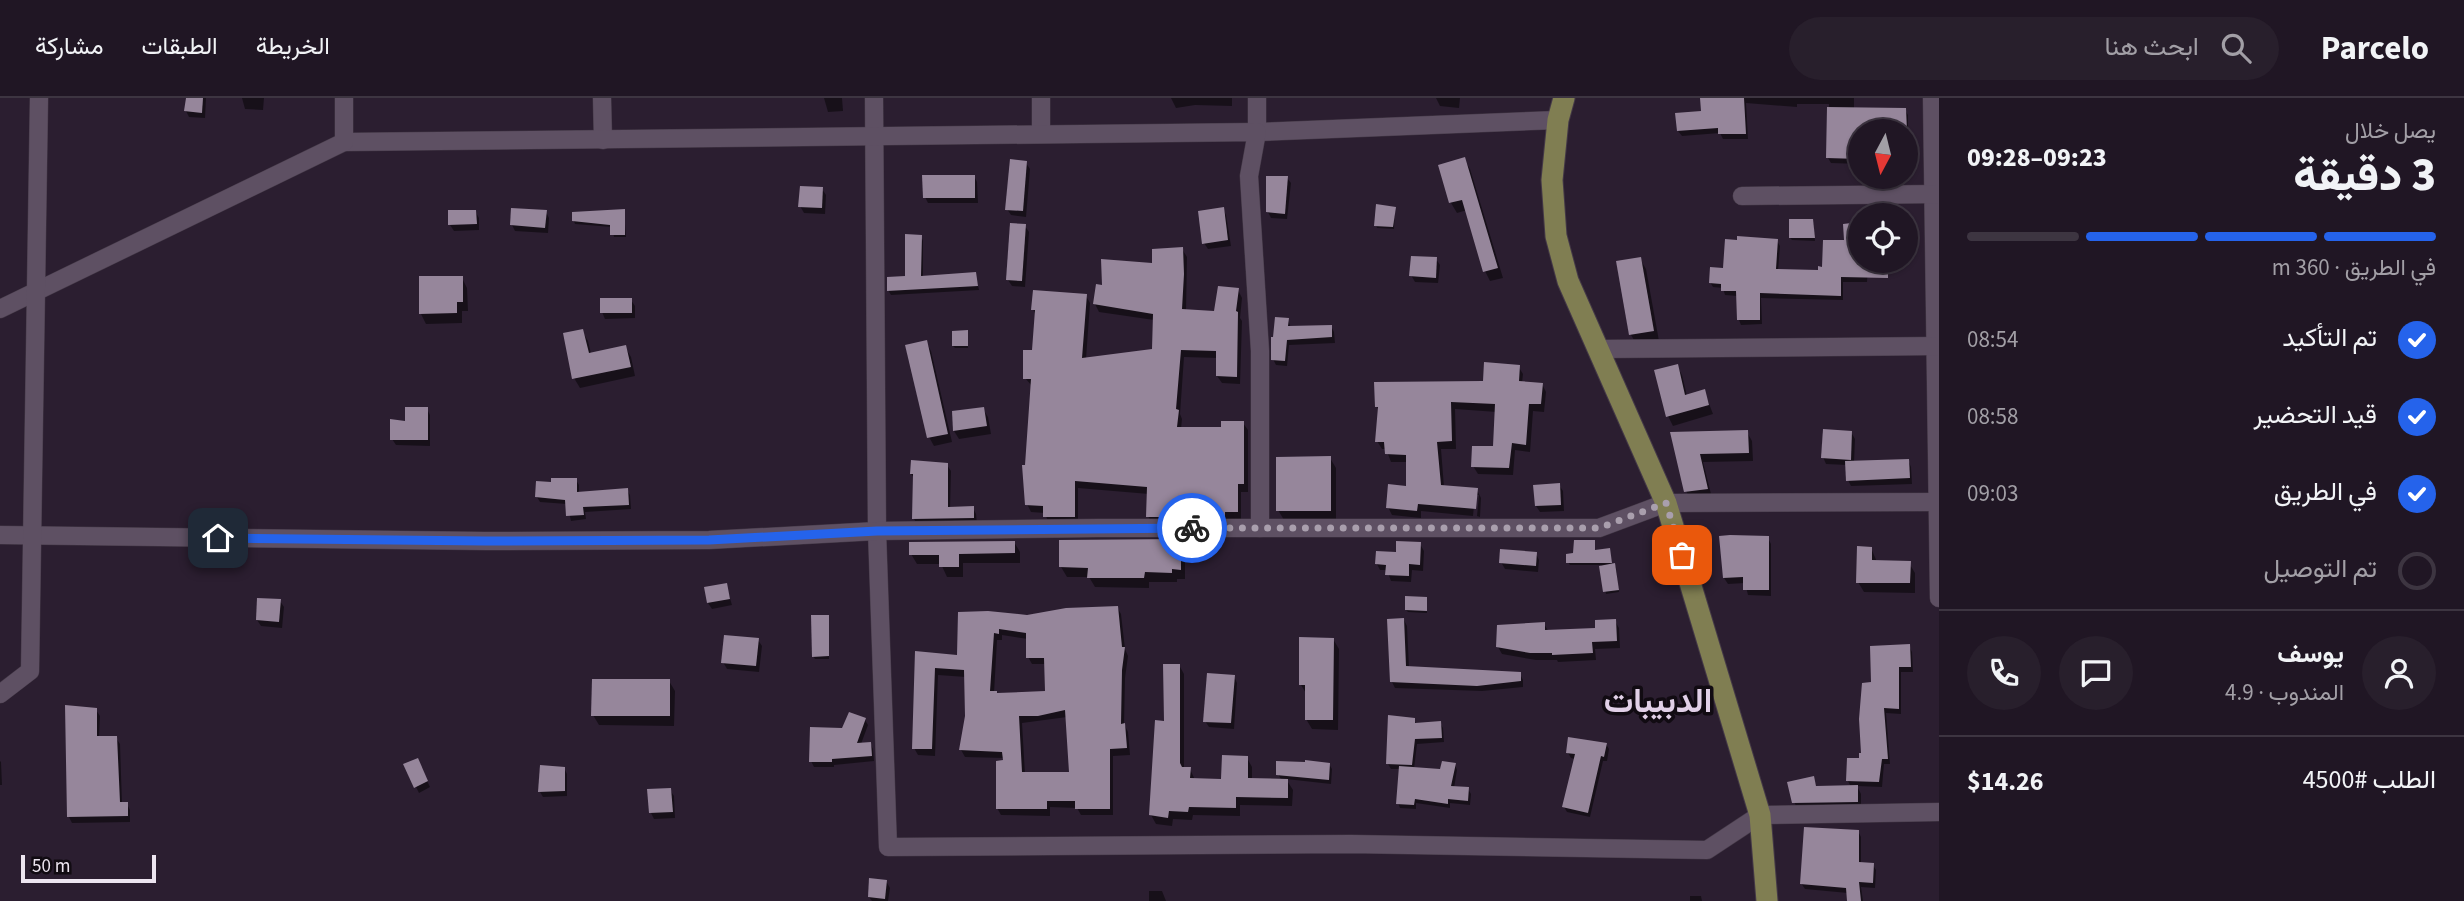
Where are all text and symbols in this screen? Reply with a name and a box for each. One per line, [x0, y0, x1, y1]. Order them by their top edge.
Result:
search box [1789, 17, 2279, 80]
text: Parcelo [2321, 25, 2429, 72]
text: ابحث هنا [2104, 28, 2199, 65]
text: مشاركة [35, 29, 103, 64]
text: الطبقات [141, 29, 218, 64]
text: الخريطة [256, 29, 330, 64]
icon: search [2217, 29, 2255, 67]
text: يصل خلال [2345, 114, 2436, 147]
north arrow [1848, 119, 1918, 189]
map controls [1848, 119, 1918, 273]
text: 09:23–09:28 [1967, 139, 2107, 176]
text: 3 دقيقة [2293, 143, 2436, 208]
button: locate [1848, 203, 1918, 273]
text: في الطريق · 360 m [2272, 251, 2436, 284]
text: تم التأكيد [2282, 319, 2377, 356]
icon: check [2398, 321, 2436, 359]
text: 08:54 [1967, 323, 2018, 356]
text: قيد التحضير [2253, 396, 2377, 433]
icon: check [2398, 398, 2436, 436]
text: 08:58 [1967, 400, 2018, 433]
text: في الطريق [2274, 473, 2377, 510]
icon: check [2398, 475, 2436, 513]
text: 09:03 [1967, 477, 2018, 510]
courier [1157, 493, 1227, 563]
pin [188, 508, 248, 568]
icon: bike [1173, 509, 1211, 547]
icon: home [199, 519, 237, 557]
pin [1652, 525, 1712, 585]
icon: bag [1663, 536, 1701, 574]
text: تم التوصيل [2263, 550, 2377, 587]
text: يوسف [2277, 635, 2344, 672]
button: phone [1967, 636, 2041, 710]
button: chat [2059, 636, 2133, 710]
button: person [2362, 636, 2436, 710]
text: المندوب · 4.9 [2225, 676, 2344, 709]
district label: الدبيبات [1604, 678, 1712, 725]
text: الطلب #4500 [2303, 761, 2436, 798]
text: $14.26 [1967, 763, 2043, 800]
scale bar [21, 852, 156, 884]
text: 50 m [32, 853, 70, 880]

